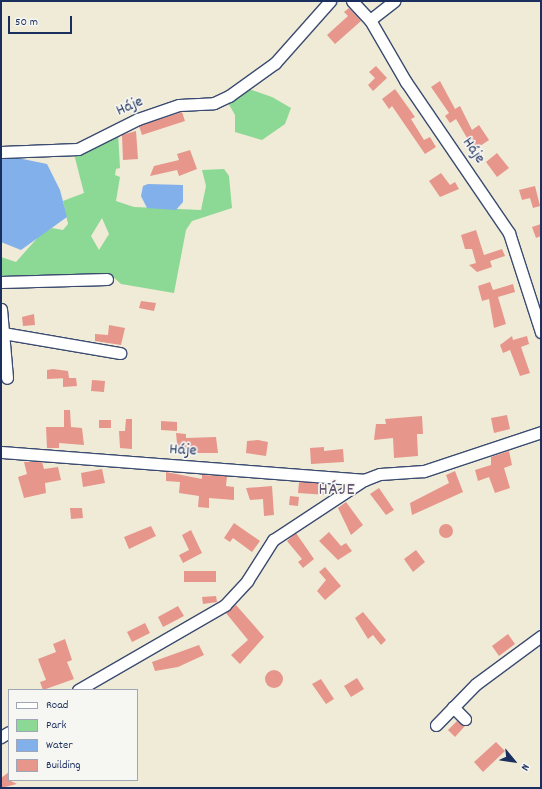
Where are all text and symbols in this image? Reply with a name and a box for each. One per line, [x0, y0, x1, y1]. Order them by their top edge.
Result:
scale bar [10, 8, 74, 34]
text: 50 m [15, 14, 38, 31]
street label: Háje [114, 93, 146, 121]
street label: Háje [457, 134, 489, 168]
street label: Háje [169, 441, 197, 461]
district label: HÁJE [318, 480, 356, 502]
legend [8, 689, 138, 781]
text: Road [46, 697, 68, 714]
text: Park [46, 717, 66, 734]
text: Water [46, 737, 73, 754]
north arrow [494, 741, 534, 781]
text: Building [46, 757, 81, 774]
text: N [516, 761, 533, 773]

